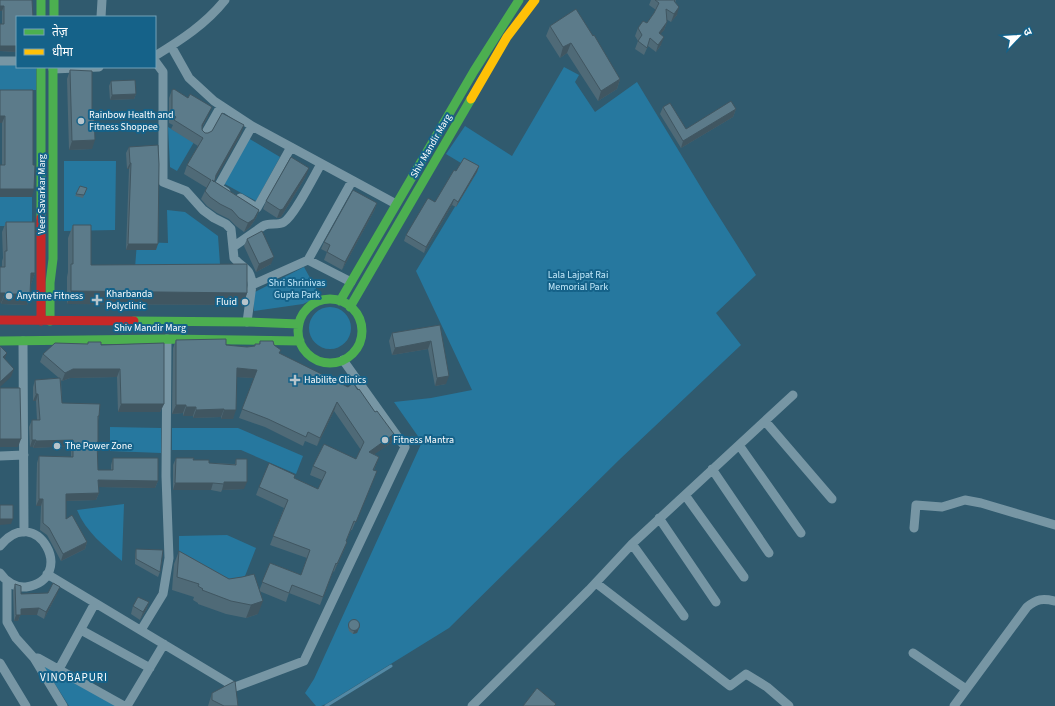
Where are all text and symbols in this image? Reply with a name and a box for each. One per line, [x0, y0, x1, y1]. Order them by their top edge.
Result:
legend [16, 16, 156, 68]
north arrow [999, 16, 1039, 56]
text: तेज़ [52, 24, 69, 41]
text: उ [1019, 26, 1036, 39]
text: धीमा [52, 44, 74, 61]
place label: Rainbow Health and Fitness Shoppee [89, 108, 174, 134]
street label: Shiv Mandir Marg [407, 111, 455, 181]
marker: Rainbow Health and Fitness Shoppee [76, 116, 86, 126]
street label: Veer Savarkar Marg [35, 154, 49, 234]
park label: Lala Lajpat Rai Memorial Park [548, 268, 608, 294]
park label: Shri Shrinivas Gupta Park [268, 276, 326, 302]
place label: Kharbanda Polyclinic [106, 287, 152, 313]
place label: Anytime Fitness [17, 289, 83, 303]
marker: Anytime Fitness [4, 291, 14, 301]
marker: Kharbanda Polyclinic [91, 294, 103, 306]
place label: Fluid [216, 295, 237, 309]
marker: Fluid [240, 297, 250, 307]
street label: Shiv Mandir Marg [114, 321, 186, 335]
place label: Habilite Clinics [304, 373, 366, 387]
marker: Habilite Clinics [289, 374, 301, 386]
place label: Fitness Mantra [393, 433, 454, 447]
marker: Fitness Mantra [380, 435, 390, 445]
place label: The Power Zone [65, 439, 132, 453]
marker: The Power Zone [52, 441, 62, 451]
district label: VINOBAPURI [40, 670, 108, 685]

